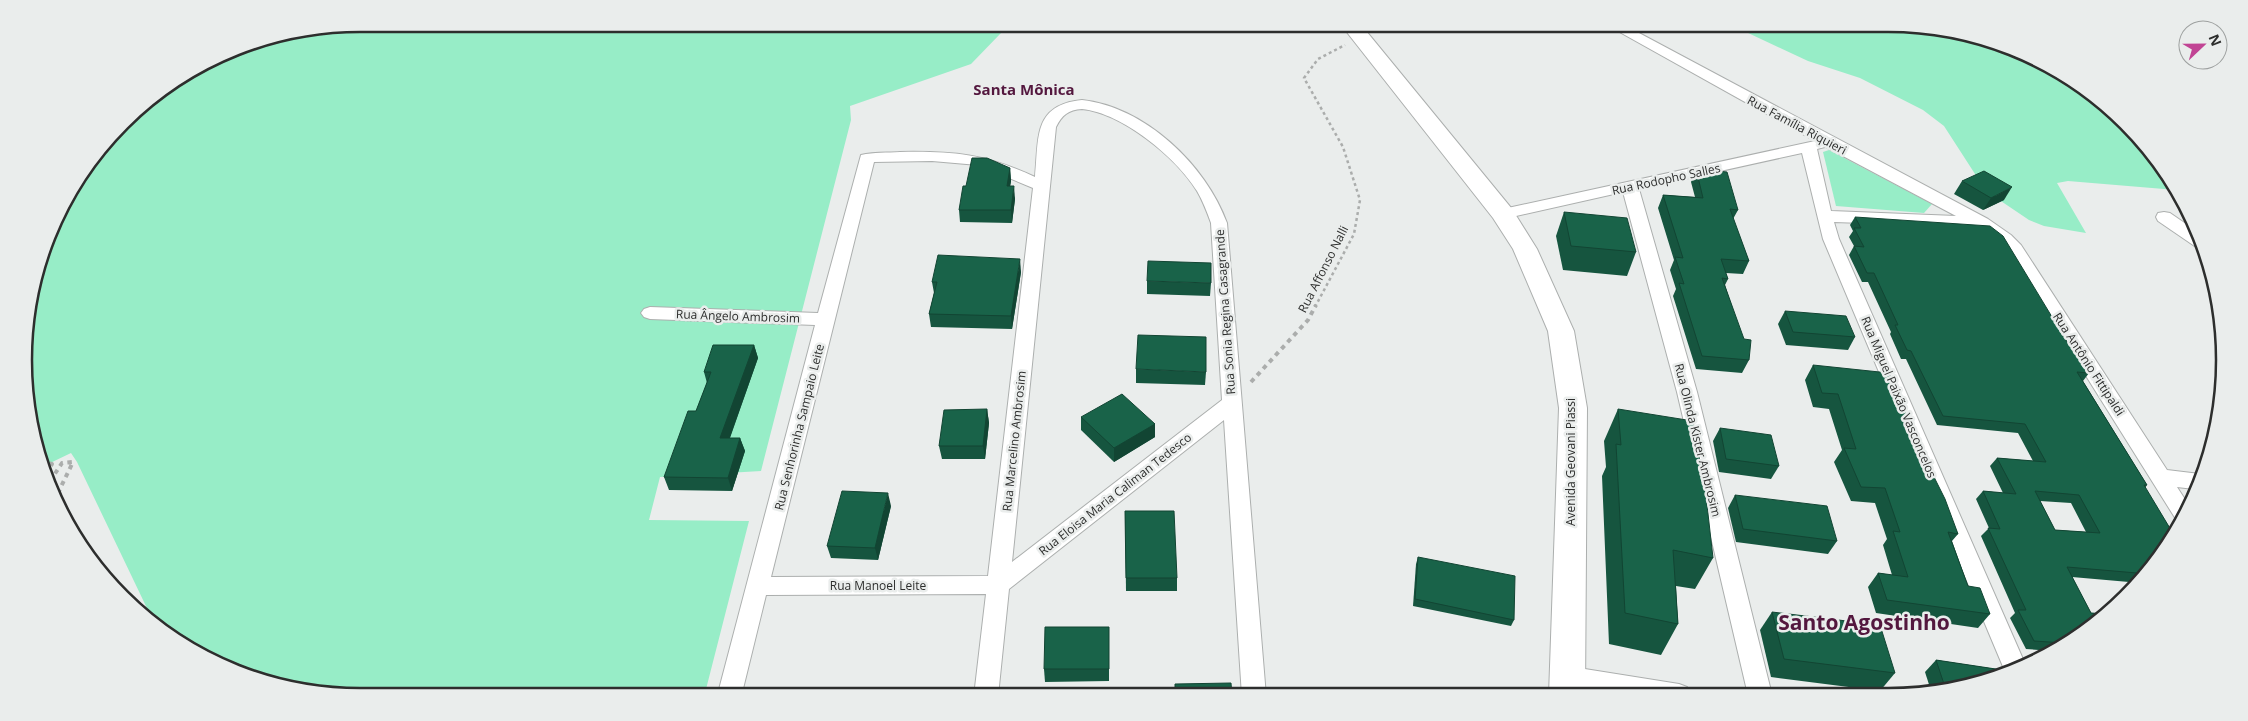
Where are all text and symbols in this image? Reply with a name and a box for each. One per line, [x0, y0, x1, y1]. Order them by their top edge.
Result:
north arrow [2178, 20, 2228, 70]
text: N [2205, 31, 2226, 49]
district label: Santa Mônica [973, 79, 1075, 99]
street label: Rua Família Riquieri [1744, 92, 1850, 158]
street label: Rua Rodopho Salles [1610, 159, 1722, 199]
street label: Rua Affonso Nalli [1294, 223, 1352, 315]
street label: Rua Sonia Regina Casagrande [1211, 229, 1239, 395]
street label: Rua Ângelo Ambrosim [676, 305, 800, 327]
street label: Rua Antônio Fittipaldi [2049, 309, 2129, 419]
street label: Rua Miguel Paixão Vasconcelos [1857, 314, 1941, 481]
street label: Rua Senhorinha Sampaio Leite [770, 342, 828, 512]
street label: Rua Olinda Kister Ambrosim [1671, 361, 1725, 519]
street label: Rua Marcelino Ambrosim [998, 370, 1030, 512]
street label: Avenida Geovani Piassi [1562, 398, 1579, 526]
street label: Rua Eloisa Maria Caliman Tedesco [1035, 429, 1195, 559]
street label: Rua Manoel Leite [830, 577, 927, 594]
district label: Santo Agostinho [1778, 608, 1950, 636]

